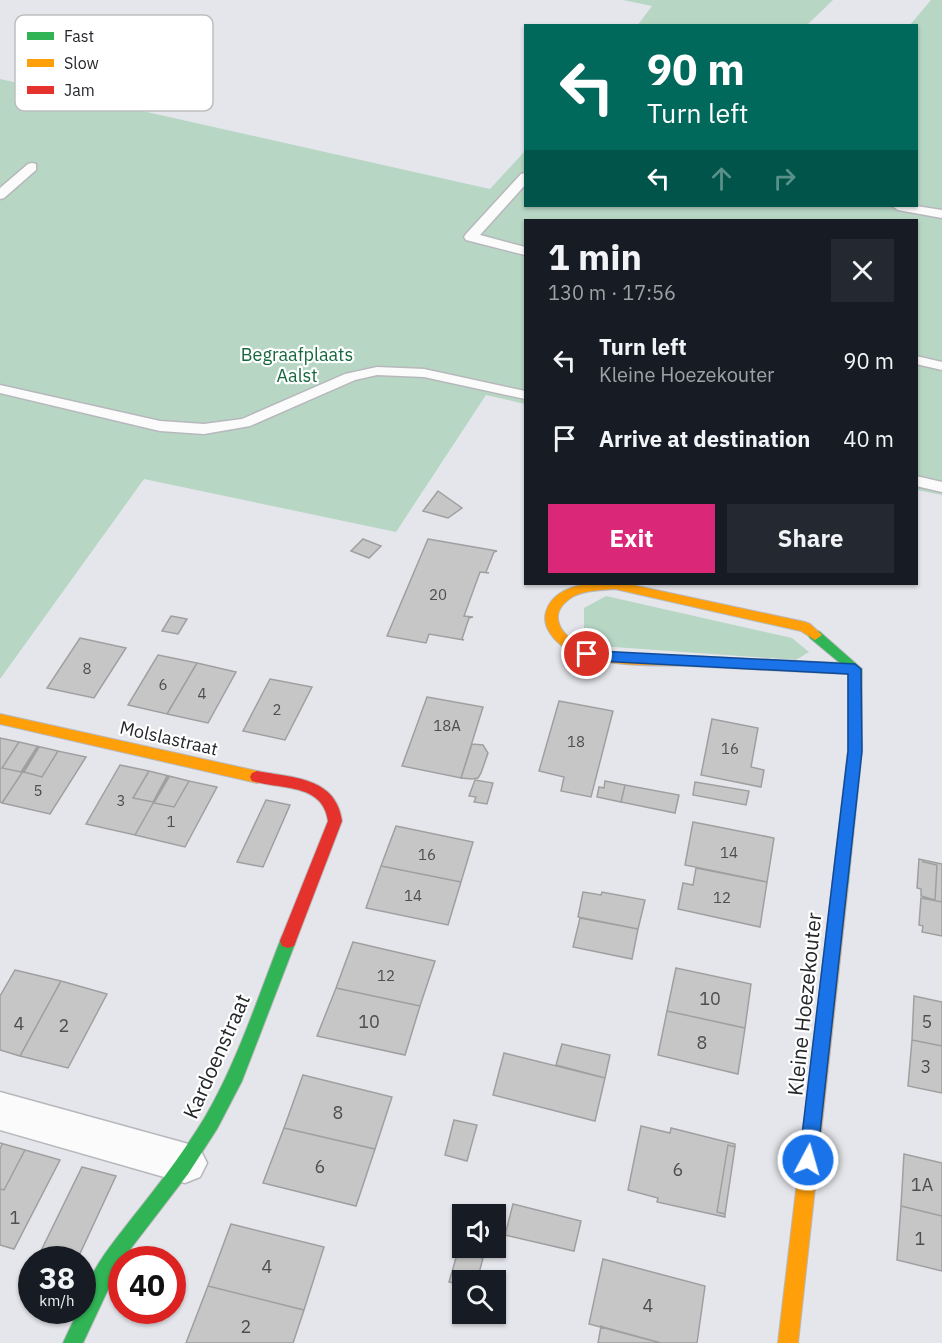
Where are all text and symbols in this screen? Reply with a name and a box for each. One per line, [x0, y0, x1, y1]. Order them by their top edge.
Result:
legend [15, 15, 213, 111]
text: Fast [64, 26, 94, 46]
text: 90 m [647, 42, 745, 97]
icon: left [548, 48, 626, 126]
text: Slow [64, 53, 99, 73]
text: Jam [64, 80, 95, 100]
text: Turn left [647, 95, 748, 130]
icon: left [642, 162, 675, 195]
icon: ahead [705, 162, 738, 195]
icon: right [768, 162, 801, 195]
text: 1 min [548, 233, 642, 280]
button: close [831, 239, 894, 302]
text: 130 m · 17:56 [548, 279, 676, 306]
text: Turn left [599, 332, 687, 361]
park label: Begraafplaats Aalst [241, 343, 353, 387]
icon: left [548, 344, 581, 377]
text: 90 m [843, 346, 894, 375]
text: Kleine Hoezekouter [599, 361, 774, 388]
icon: arrive [548, 422, 581, 455]
text: Arrive at destination [599, 424, 810, 453]
text: 40 m [843, 424, 894, 453]
button: Exit [548, 504, 715, 573]
button: Share [727, 504, 894, 573]
house number: 20 [429, 585, 447, 604]
pin [561, 628, 612, 679]
icon: arrive [570, 637, 603, 670]
house number: 8 [82, 659, 92, 678]
house number: 6 [158, 675, 168, 694]
house number: 4 [197, 684, 207, 703]
house number: 2 [272, 700, 282, 719]
street label: Molslastraat [118, 716, 220, 760]
house number: 18A [433, 716, 461, 735]
house number: 18 [567, 732, 585, 751]
house number: 16 [721, 739, 739, 758]
house number: 5 [33, 781, 43, 800]
house number: 3 [116, 791, 126, 810]
house number: 1 [166, 812, 176, 831]
house number: 14 [720, 843, 738, 862]
house number: 16 [418, 845, 436, 864]
house number: 14 [404, 886, 422, 905]
house number: 12 [713, 888, 731, 907]
street label: Kleine Hoezekouter [780, 911, 828, 1097]
house number: 12 [377, 966, 395, 985]
house number: 10 [699, 987, 721, 1010]
street label: Kardoenstraat [176, 989, 256, 1123]
house number: 10 [358, 1010, 380, 1033]
house number: 5 [922, 1010, 932, 1033]
house number: 4 [14, 1012, 25, 1035]
house number: 2 [59, 1014, 69, 1037]
house number: 8 [697, 1031, 707, 1054]
house number: 3 [921, 1055, 931, 1078]
house number: 8 [333, 1101, 343, 1124]
position arrow [776, 1128, 840, 1192]
house number: 6 [315, 1155, 325, 1178]
house number: 6 [673, 1158, 683, 1181]
house number: 1A [911, 1173, 934, 1196]
map controls [452, 1204, 506, 1324]
button: sound [452, 1204, 506, 1258]
house number: 1 [10, 1206, 20, 1229]
house number: 1 [915, 1227, 925, 1250]
speed limit sign: 40 [108, 1246, 186, 1324]
house number: 4 [262, 1255, 273, 1278]
text: 38 [39, 1258, 75, 1297]
button: search [452, 1270, 506, 1324]
text: km/h [39, 1291, 75, 1310]
house number: 4 [643, 1294, 654, 1317]
house number: 2 [241, 1315, 251, 1338]

